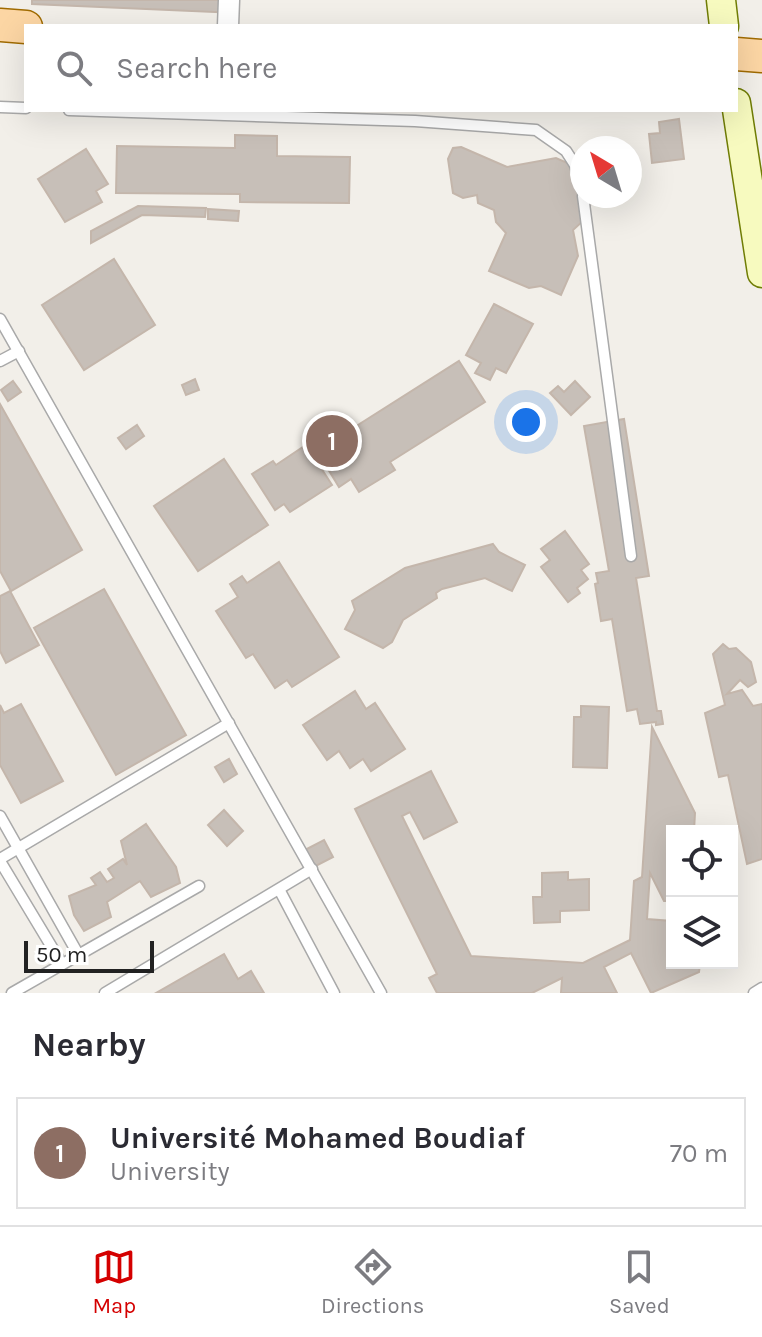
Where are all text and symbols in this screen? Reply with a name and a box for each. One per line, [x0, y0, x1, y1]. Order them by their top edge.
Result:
search box [24, 24, 738, 112]
icon: search [52, 46, 96, 90]
text: Search here [116, 50, 277, 86]
north arrow [570, 136, 642, 208]
your location [506, 402, 546, 442]
pin: 1 [306, 411, 358, 471]
map controls [666, 825, 738, 969]
button: locate [666, 825, 738, 897]
button: layers [666, 897, 738, 969]
scale bar [24, 937, 154, 973]
text: 50 m [36, 942, 87, 968]
text: Nearby [32, 1025, 146, 1065]
text: Université Mohamed Boudiaf [110, 1120, 525, 1156]
text: 1 [55, 1138, 65, 1169]
text: 70 m [670, 1138, 728, 1169]
text: University [110, 1156, 230, 1187]
tab: Map [92, 1245, 136, 1319]
tab: Directions [321, 1245, 424, 1319]
tab: Saved [609, 1245, 670, 1319]

